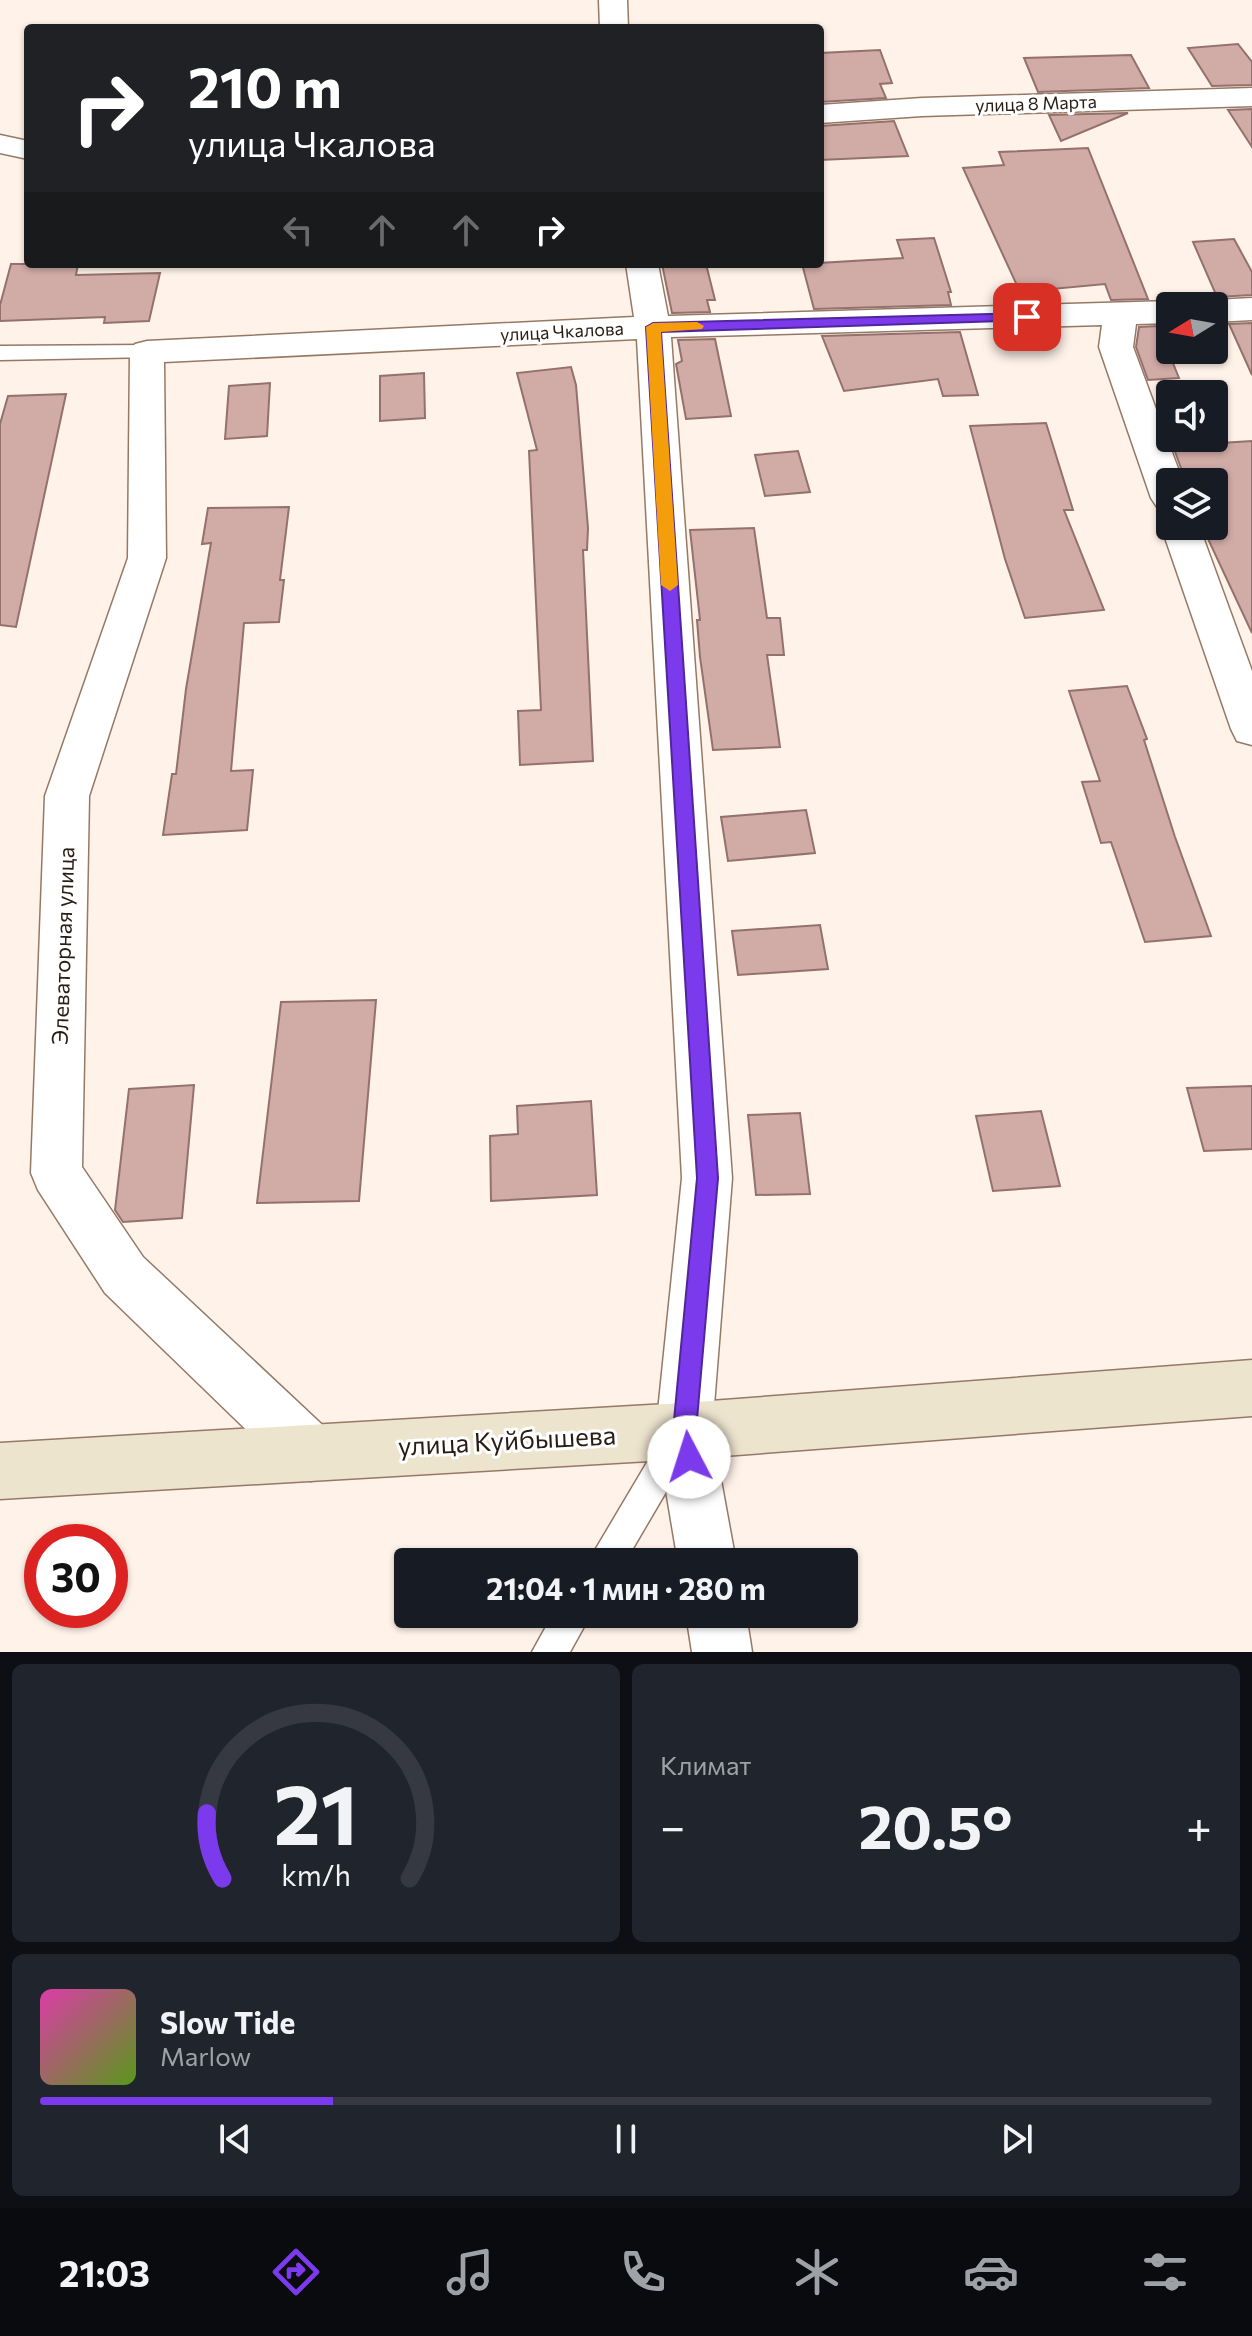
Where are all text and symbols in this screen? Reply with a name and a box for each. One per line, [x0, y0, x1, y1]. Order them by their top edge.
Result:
text: 210 m [188, 51, 342, 120]
icon: right [56, 56, 160, 160]
street label: улица 8 Марта [975, 90, 1097, 116]
text: улица Чкалова [188, 120, 436, 164]
icon: left [276, 208, 320, 252]
icon: ahead [360, 208, 404, 252]
icon: ahead [444, 208, 488, 252]
icon: right [528, 208, 572, 252]
pin [993, 283, 1061, 351]
north arrow [1156, 292, 1228, 364]
map controls [1156, 292, 1228, 540]
icon: arrive [1005, 295, 1049, 339]
street label: улица Чкалова [500, 317, 624, 345]
button: sound [1156, 380, 1228, 452]
button: layers [1156, 468, 1228, 540]
street label: Элеваторная улица [46, 846, 79, 1046]
position arrow [647, 1415, 731, 1499]
street label: улица Куйбышева [397, 1418, 617, 1461]
speed limit sign: 30 [24, 1524, 128, 1628]
text: 21:04 · 1 мин · 280 m [486, 1569, 766, 1606]
text: Климат [660, 1749, 752, 1780]
text: 21 [274, 1760, 358, 1862]
text: 20.5° [859, 1788, 1013, 1861]
text: − [660, 1798, 685, 1852]
text: + [1186, 1798, 1212, 1852]
text: km/h [281, 1857, 351, 1892]
text: Slow Tide [160, 2003, 295, 2040]
text: Marlow [160, 2040, 251, 2071]
icon: previous [213, 2117, 257, 2161]
icon: pause [604, 2117, 648, 2161]
icon: next [995, 2117, 1039, 2161]
icon: directions [268, 2244, 324, 2300]
icon: music [442, 2244, 498, 2300]
icon: phone [615, 2244, 671, 2300]
icon: climate [789, 2244, 845, 2300]
icon: car [963, 2244, 1019, 2300]
icon: filters [1137, 2244, 1193, 2300]
text: 21:03 [59, 2250, 150, 2294]

